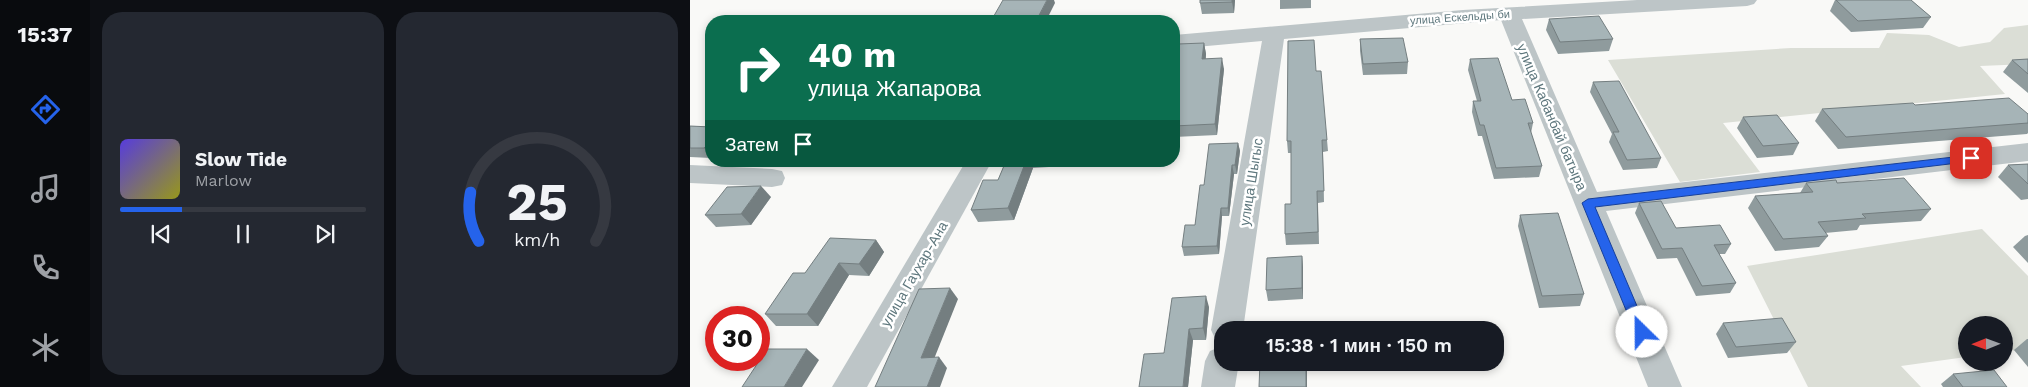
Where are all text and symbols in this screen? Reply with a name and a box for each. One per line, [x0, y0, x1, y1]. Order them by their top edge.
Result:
street label: улица Ескельды би [1410, 8, 1510, 27]
text: 15:37 [18, 22, 72, 47]
text: 40 m [808, 34, 896, 76]
icon: right [725, 35, 790, 100]
street label: улица Кабанбай батыра [1514, 41, 1590, 193]
text: улица Жапарова [808, 76, 981, 101]
icon: directions [28, 92, 63, 127]
icon: arrive [789, 130, 817, 158]
text: Затем [725, 133, 779, 156]
street label: улица Шыгыс [1236, 137, 1266, 227]
pin [1950, 137, 1992, 179]
icon: arrive [1957, 144, 1985, 172]
text: Slow Tide [195, 148, 287, 171]
icon: music [28, 171, 63, 206]
text: Marlow [195, 171, 252, 190]
text: 25 [506, 172, 568, 233]
street label: улица Гаухар-Ана [877, 218, 951, 330]
icon: previous [147, 220, 175, 248]
icon: pause [229, 220, 257, 248]
icon: next [311, 220, 339, 248]
text: km/h [514, 229, 560, 250]
icon: phone [28, 250, 63, 285]
position arrow [1615, 305, 1667, 357]
speed limit sign: 30 [705, 306, 770, 371]
north arrow [1958, 316, 2012, 371]
map controls [1958, 316, 2013, 371]
icon: climate [28, 330, 63, 365]
text: 15:38 · 1 мин · 150 m [1266, 334, 1452, 357]

